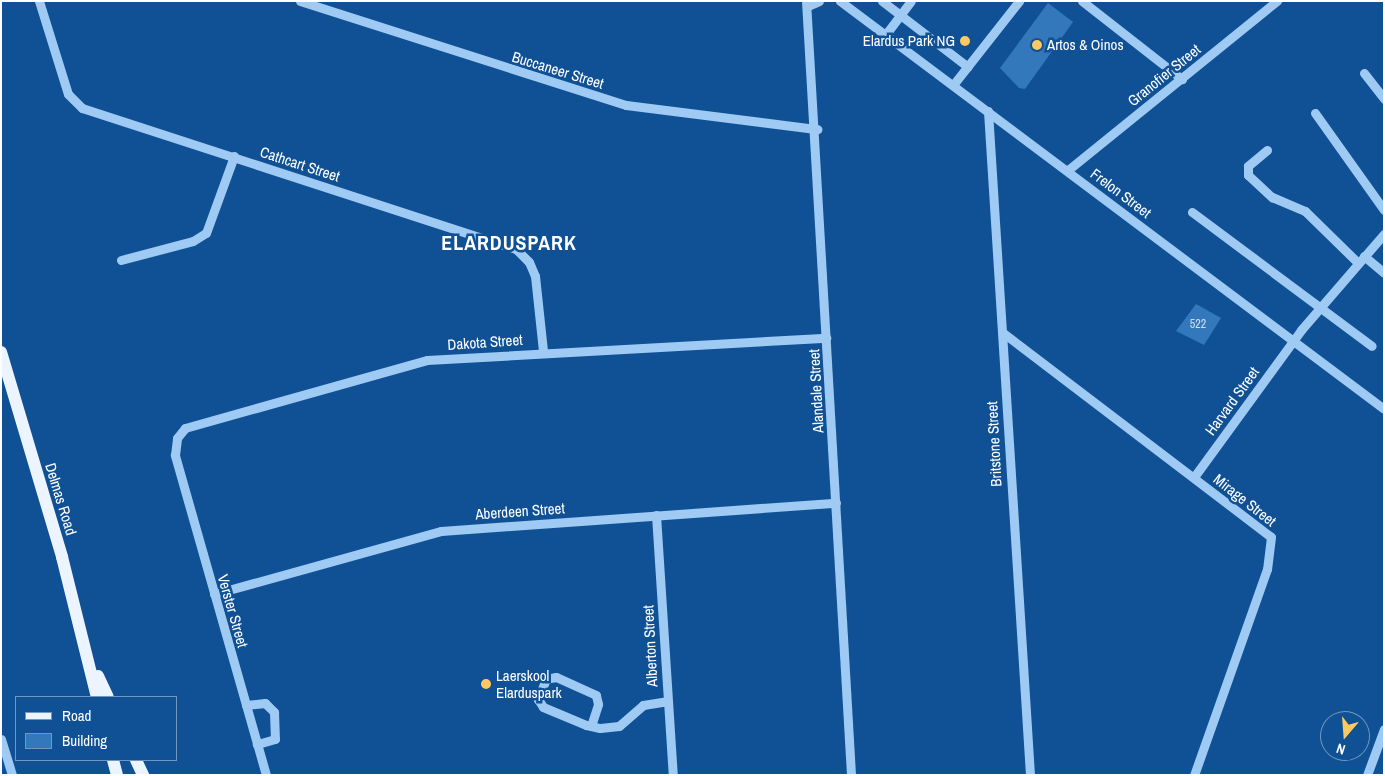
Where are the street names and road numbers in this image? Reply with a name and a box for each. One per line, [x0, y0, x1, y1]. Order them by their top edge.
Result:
street label: Granofier Street [1124, 40, 1204, 110]
street label: Buccaneer Street [510, 47, 606, 93]
street label: Cathcart Street [258, 143, 342, 185]
street label: Frelon Street [1087, 164, 1155, 222]
street label: Dakota Street [447, 330, 523, 354]
street label: Alandale Street [805, 349, 827, 433]
street label: Harvard Street [1201, 363, 1263, 439]
street label: Britstone Street [983, 401, 1005, 487]
street label: Delmas Road [42, 461, 80, 537]
street label: Mirage Street [1210, 470, 1280, 530]
street label: Aberdeen Street [475, 499, 565, 523]
street label: Verster Street [214, 572, 252, 650]
street label: Alberton Street [639, 605, 661, 687]

